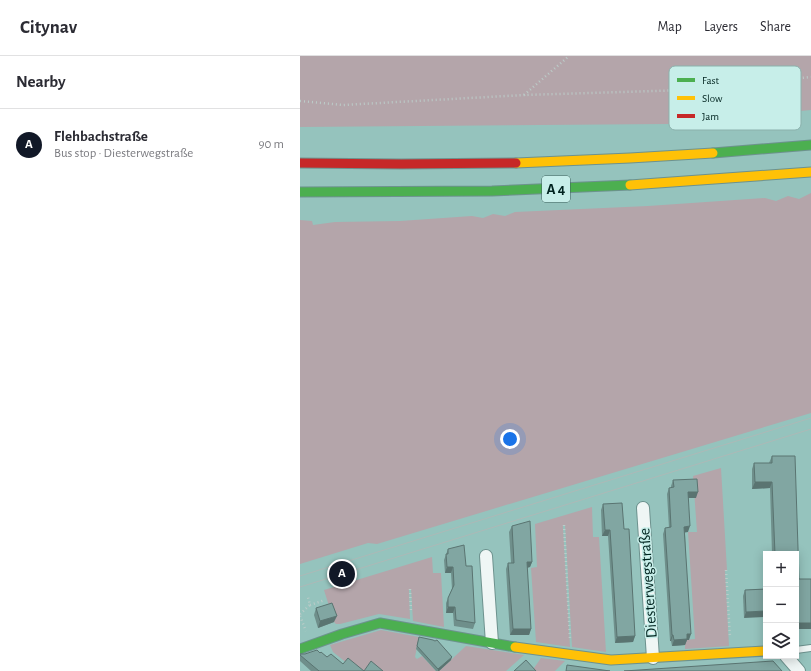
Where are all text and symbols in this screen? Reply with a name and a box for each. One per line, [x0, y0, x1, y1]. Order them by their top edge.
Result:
text: Citynav [20, 18, 77, 37]
text: Map [657, 20, 682, 34]
text: Layers [704, 20, 738, 34]
text: Share [760, 20, 791, 34]
legend [669, 66, 801, 130]
text: Nearby [16, 73, 66, 90]
text: Fast [702, 75, 720, 86]
text: Slow [702, 93, 723, 104]
text: Jam [702, 111, 719, 122]
text: Flehbachstraße [54, 129, 148, 144]
text: A [25, 138, 33, 151]
text: 90 m [258, 138, 284, 151]
text: Bus stop · Diesterwegstraße [54, 147, 193, 160]
road number: A 4 [542, 176, 570, 202]
your location [500, 429, 520, 449]
street label: Diesterwegstraße [636, 527, 660, 639]
map controls [763, 551, 799, 659]
button: + [763, 551, 799, 587]
pin: A [329, 559, 355, 589]
button: − [763, 587, 799, 623]
button: layers [763, 623, 799, 659]

